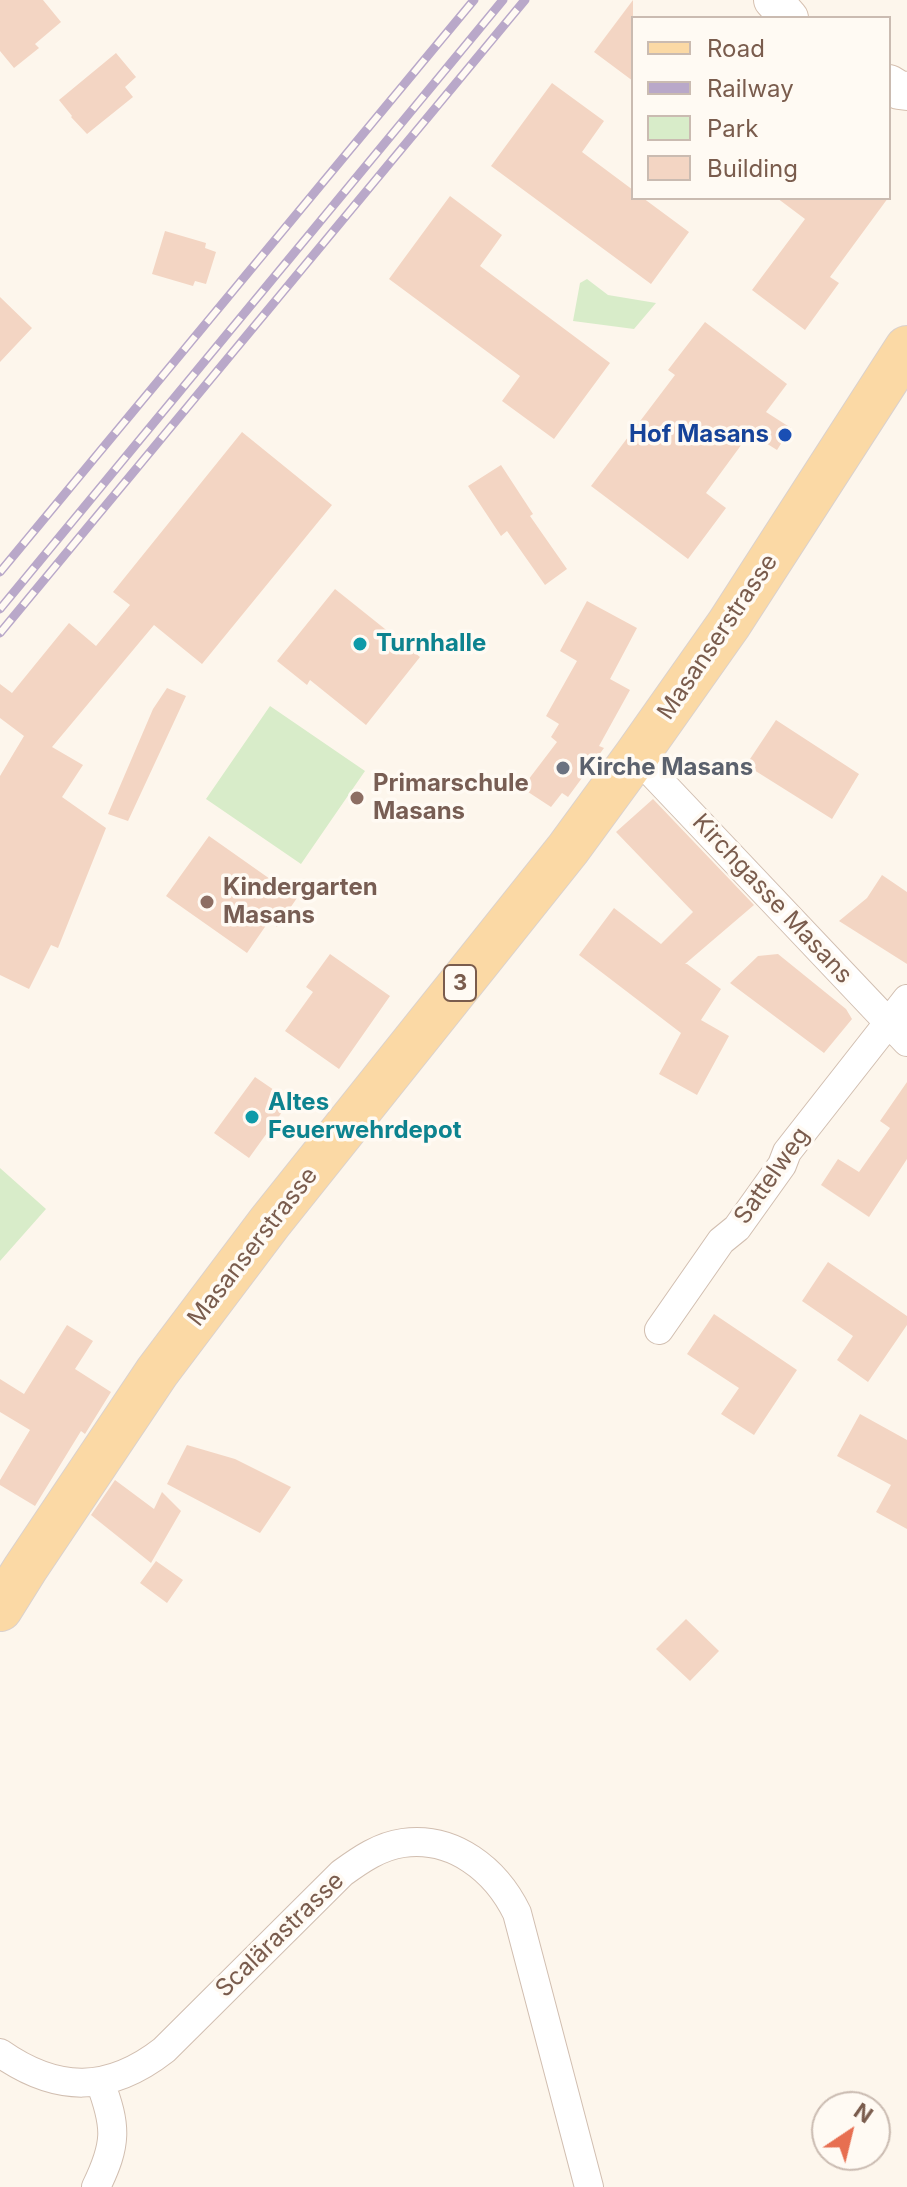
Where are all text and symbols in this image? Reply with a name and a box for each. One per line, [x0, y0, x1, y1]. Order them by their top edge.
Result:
legend [631, 16, 891, 200]
text: Road [707, 34, 765, 63]
text: Railway [707, 74, 794, 103]
text: Park [707, 114, 758, 143]
text: Building [707, 154, 798, 183]
place label: Hof Masans [629, 421, 769, 449]
marker: Hof Masans [776, 426, 794, 444]
street label: Masanserstrasse [652, 549, 784, 725]
place label: Turnhalle [376, 630, 486, 658]
marker: Turnhalle [351, 635, 369, 653]
place label: Kirche Masans [579, 754, 753, 782]
marker: Kirche Masans [554, 759, 572, 777]
place label: Primarschule Masans [373, 770, 529, 826]
marker: Primarschule Masans [348, 789, 366, 807]
street label: Kirchgasse Masans [686, 808, 858, 990]
place label: Kindergarten Masans [223, 874, 378, 930]
marker: Kindergarten Masans [198, 893, 216, 911]
road number: 3 [444, 965, 476, 1001]
place label: Altes Feuerwehrdepot [268, 1089, 461, 1145]
marker: Altes Feuerwehrdepot [243, 1108, 261, 1126]
street label: Sattelweg [728, 1122, 816, 1230]
street label: Masanserstrasse [182, 1162, 324, 1332]
street label: Scalärastrasse [210, 1867, 350, 2003]
north arrow [811, 2091, 891, 2171]
text: N [849, 2098, 878, 2128]

